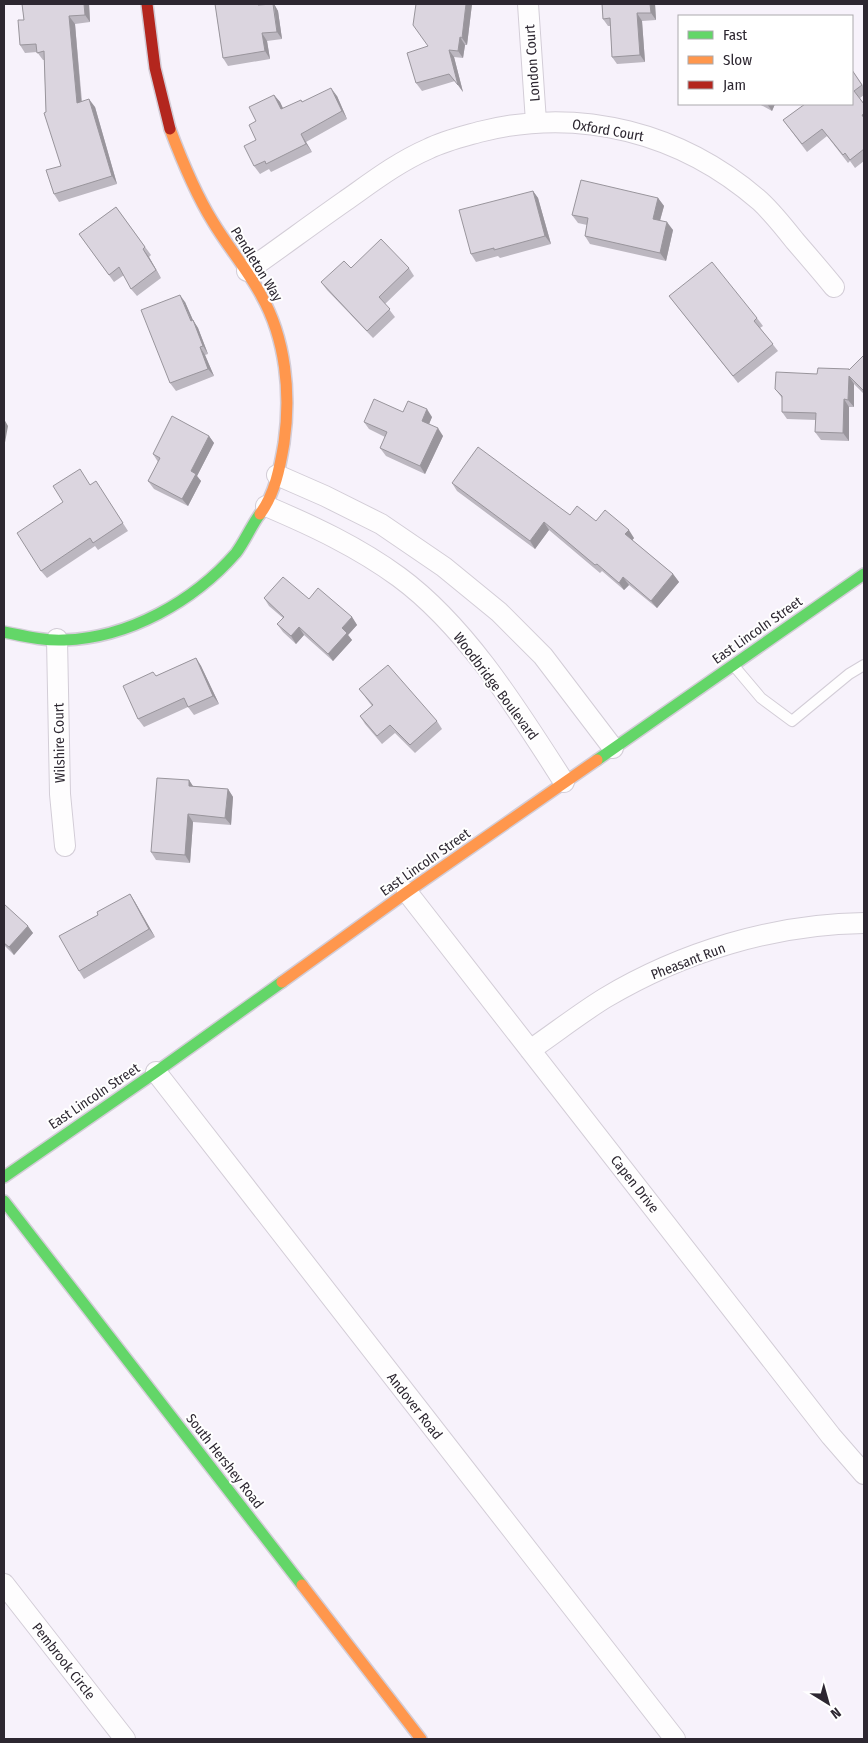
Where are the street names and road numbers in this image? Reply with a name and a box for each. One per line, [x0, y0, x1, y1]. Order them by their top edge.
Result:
street label: London Court [521, 23, 544, 102]
street label: Oxford Court [571, 116, 646, 145]
street label: Pendleton Way [227, 224, 287, 305]
street label: East Lincoln Street [709, 593, 806, 668]
street label: Woodbridge Boulevard [450, 629, 542, 743]
street label: Wilshire Court [50, 702, 69, 783]
street label: East Lincoln Street [377, 825, 474, 900]
street label: Pheasant Run [649, 940, 728, 983]
street label: East Lincoln Street [46, 1059, 143, 1133]
street label: Capen Drive [607, 1152, 662, 1217]
street label: Andover Road [383, 1370, 446, 1443]
street label: South Hershey Road [182, 1410, 267, 1512]
street label: Pembrook Circle [28, 1620, 99, 1703]

